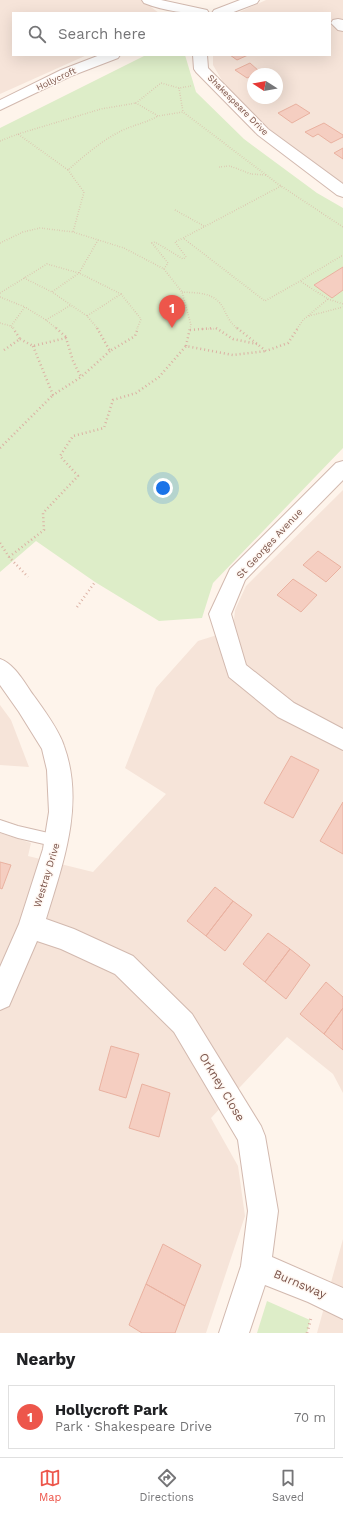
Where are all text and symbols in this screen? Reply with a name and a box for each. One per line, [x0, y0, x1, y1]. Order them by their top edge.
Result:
search box [12, 12, 331, 56]
icon: search [26, 23, 48, 45]
text: Search here [58, 25, 146, 43]
street label: Hollycroft [35, 65, 78, 93]
north arrow [247, 68, 283, 104]
street label: Shakespeare Drive [206, 73, 270, 137]
pin: 1 [159, 295, 185, 328]
your location [153, 478, 173, 498]
street label: St Georges Avenue [234, 506, 305, 581]
street label: Westray Drive [31, 841, 62, 909]
street label: Orkney Close [196, 1050, 248, 1124]
street label: Burnsway [271, 1267, 329, 1302]
text: Nearby [16, 1349, 75, 1369]
text: Hollycroft Park [55, 1401, 168, 1419]
text: 1 [27, 1410, 33, 1425]
text: 70 m [294, 1410, 326, 1425]
text: Park · Shakespeare Drive [55, 1419, 212, 1434]
tab: Map [39, 1467, 61, 1504]
tab: Directions [140, 1467, 194, 1504]
tab: Saved [272, 1467, 304, 1504]

